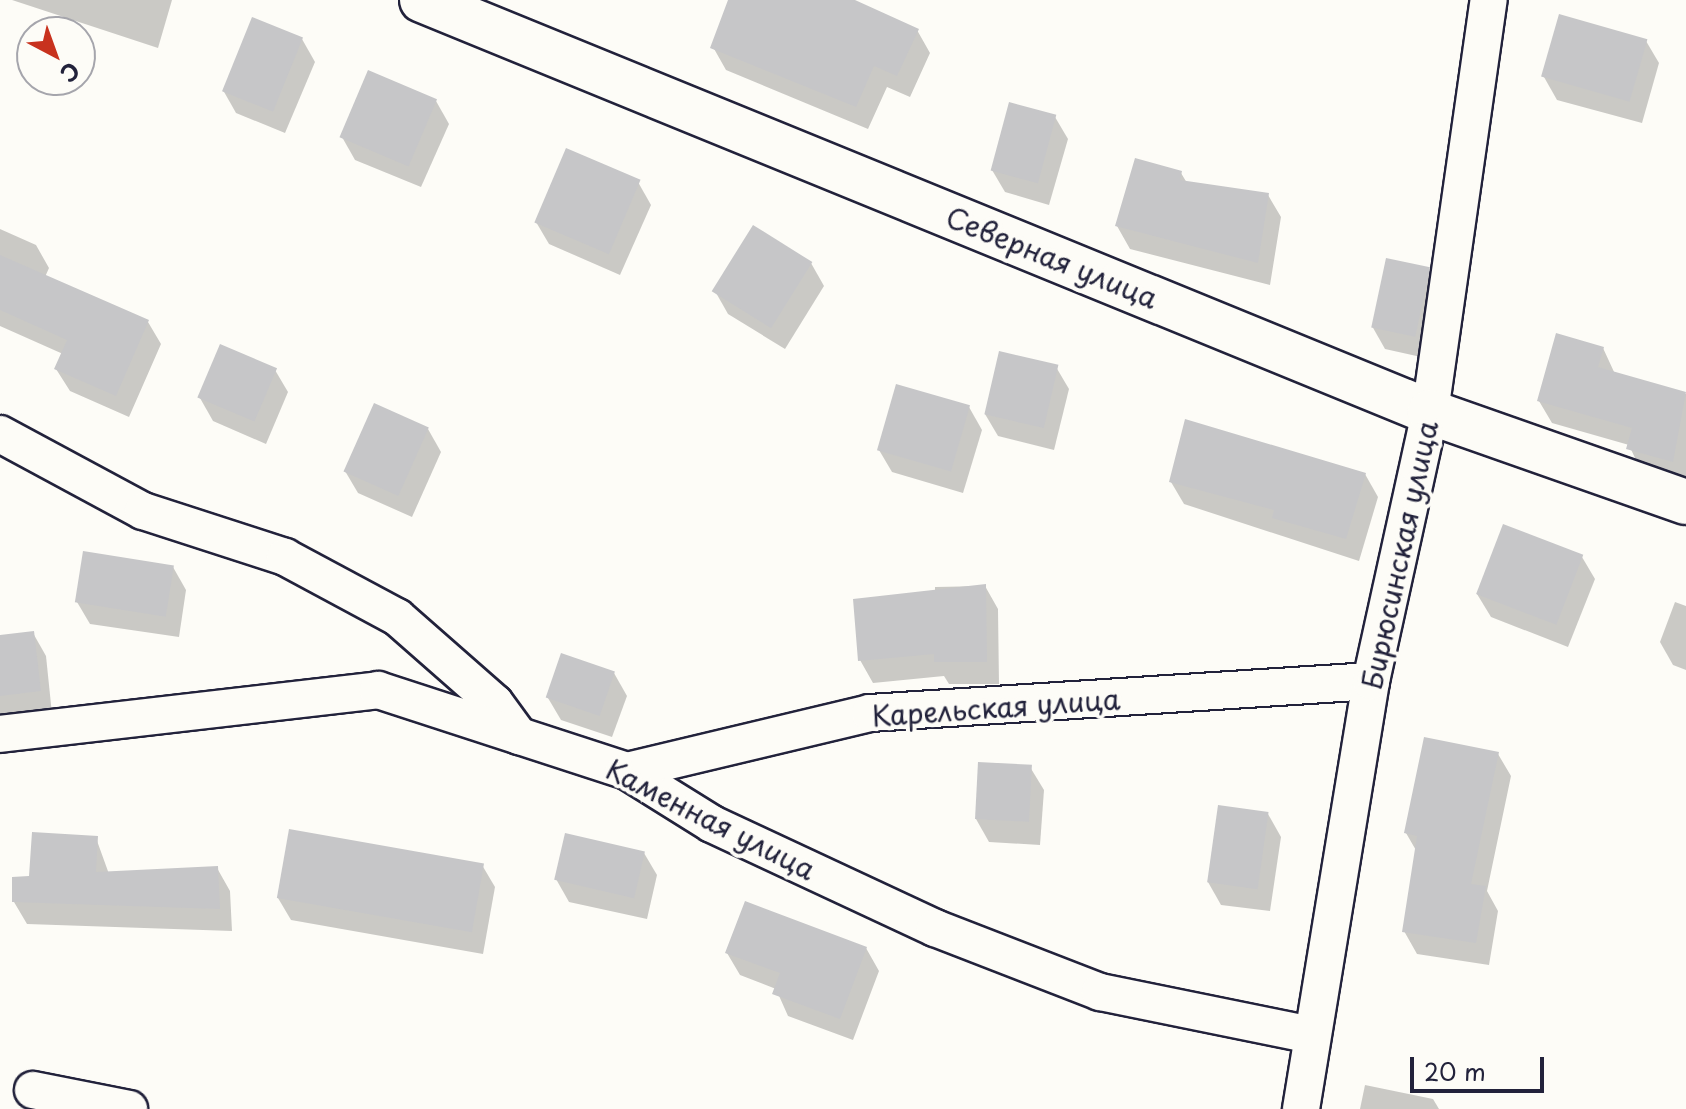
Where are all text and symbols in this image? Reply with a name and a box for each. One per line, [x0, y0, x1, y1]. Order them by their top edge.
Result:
north arrow [16, 16, 96, 96]
text: С [54, 55, 88, 91]
street label: Северная улица [941, 199, 1163, 315]
street label: Бирюсинская улица [1354, 417, 1444, 693]
street label: Карельская улица [869, 681, 1123, 733]
street label: Каменная улица [600, 751, 822, 887]
scale bar [1414, 1041, 1548, 1091]
text: 20 m [1424, 1053, 1486, 1089]

